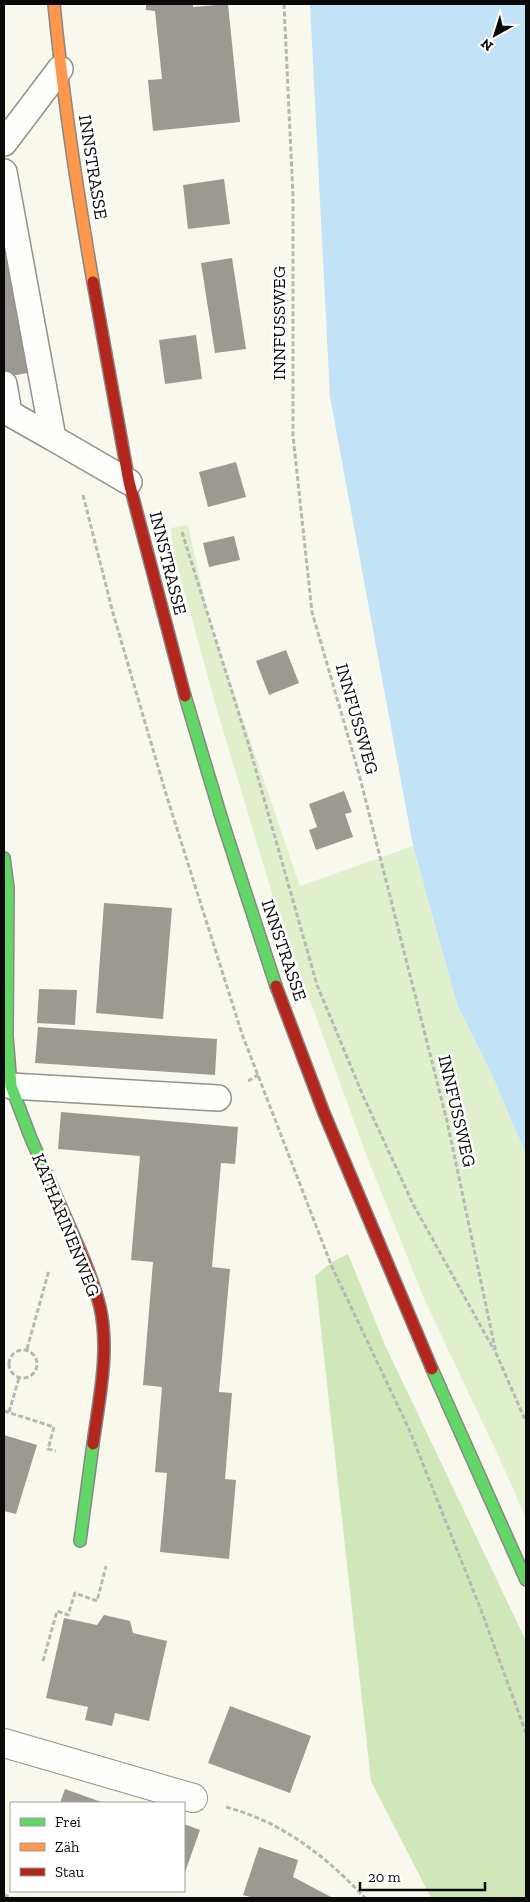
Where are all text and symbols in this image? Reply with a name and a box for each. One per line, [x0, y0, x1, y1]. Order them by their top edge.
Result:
north arrow [470, 10, 520, 60]
text: N [477, 35, 497, 55]
street label: INNSTRASSE [74, 113, 112, 221]
street label: INNFUSSWEG [268, 266, 290, 380]
street label: INNSTRASSE [145, 509, 191, 617]
street label: INNFUSSWEG [331, 661, 383, 777]
street label: INNSTRASSE [256, 896, 312, 1004]
street label: INNFUSSWEG [433, 1053, 481, 1169]
street label: KATHARINENWEG [27, 1150, 105, 1300]
legend [10, 1802, 185, 1892]
text: Frei [55, 1813, 81, 1831]
text: Zäh [55, 1838, 80, 1856]
scale bar [360, 1860, 485, 1892]
text: Stau [55, 1863, 85, 1881]
text: 20 m [368, 1868, 401, 1886]

